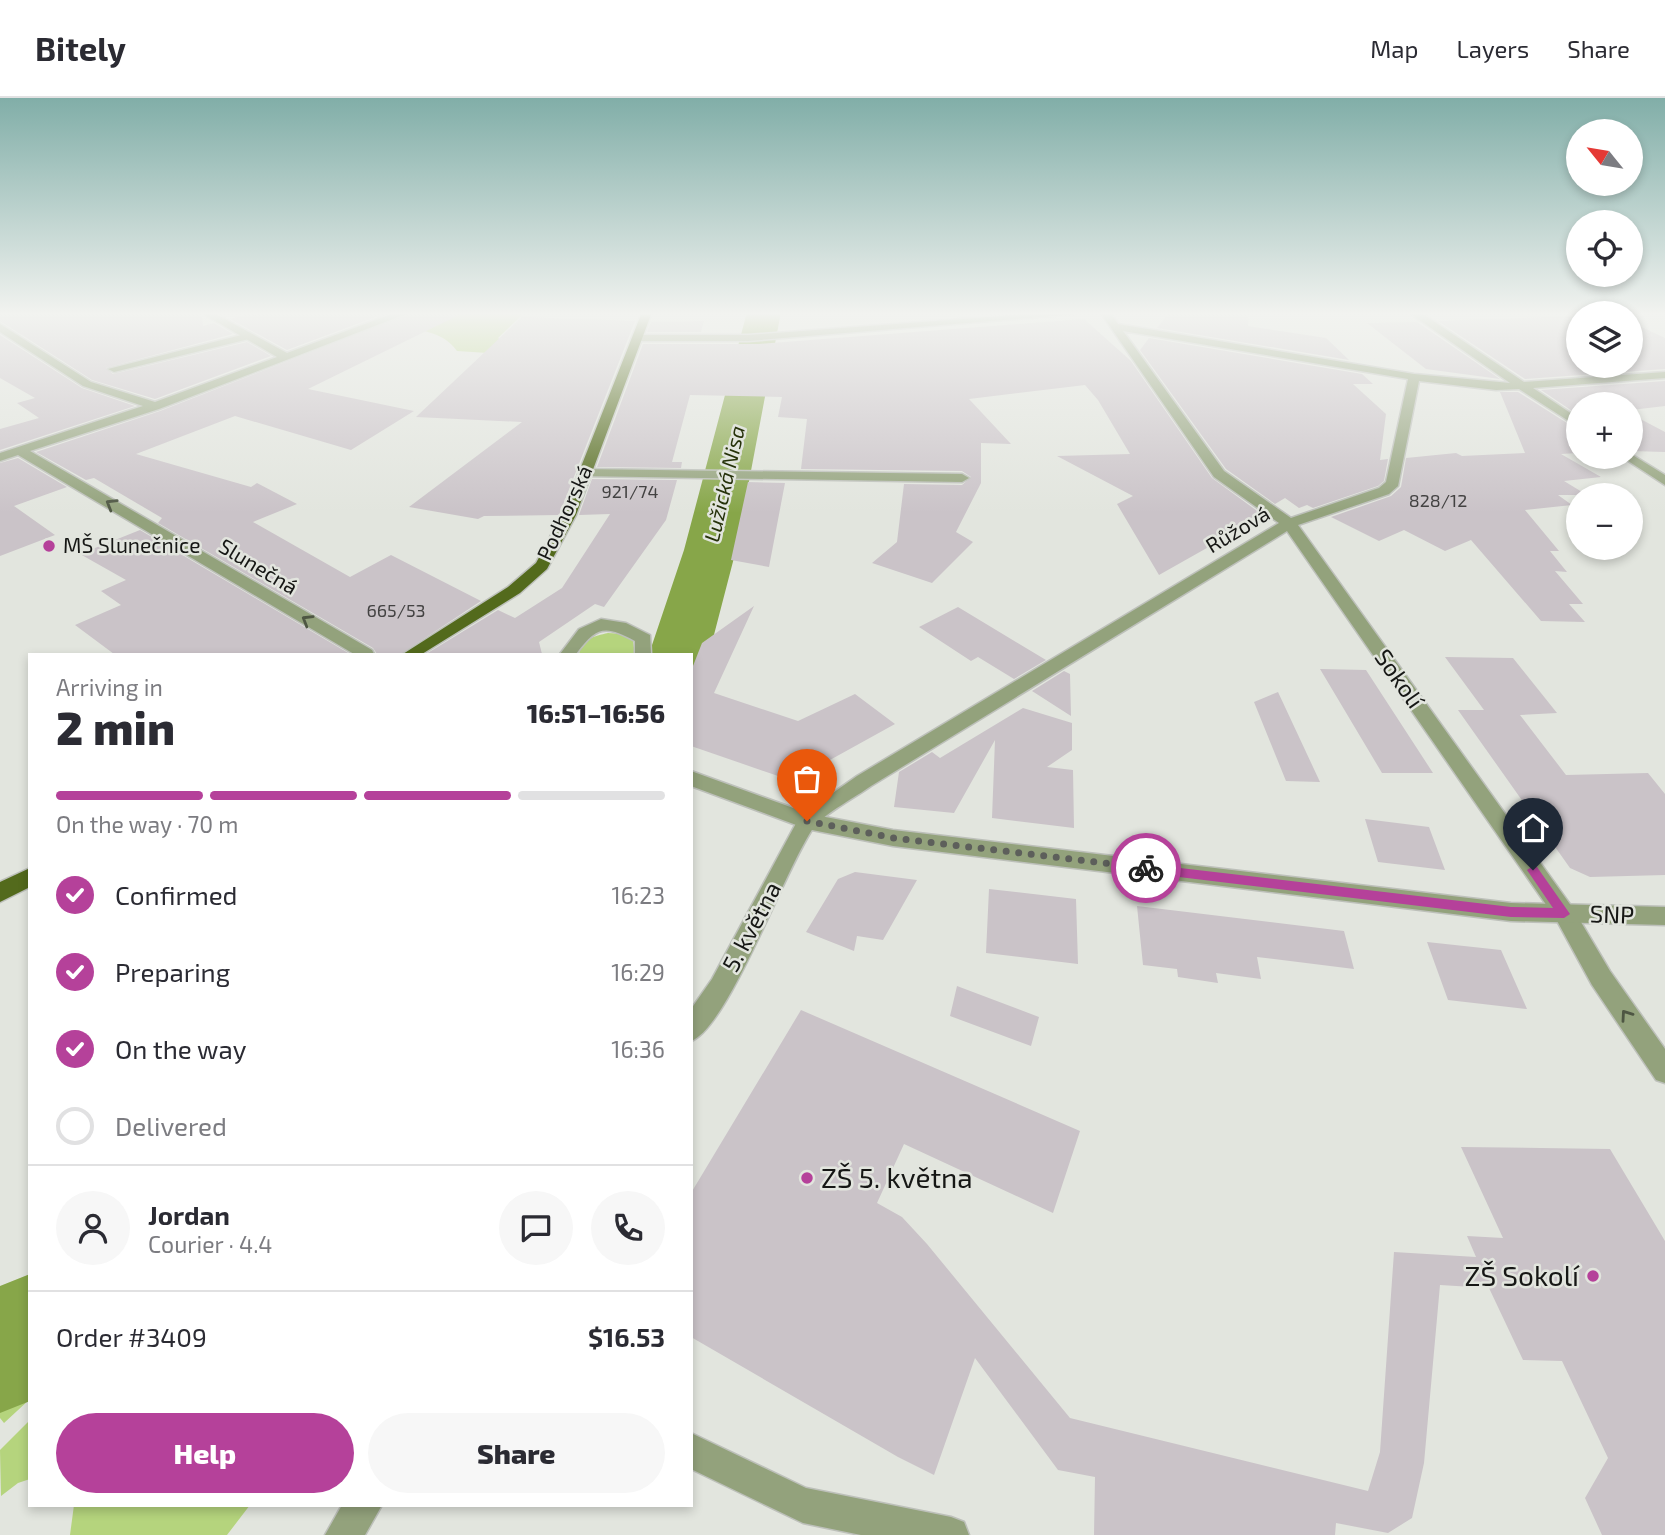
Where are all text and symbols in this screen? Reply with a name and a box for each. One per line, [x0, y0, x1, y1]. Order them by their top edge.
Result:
text: Bitely [35, 28, 126, 68]
text: Map [1370, 34, 1418, 63]
text: Layers [1456, 34, 1529, 63]
text: Share [1567, 34, 1630, 63]
north arrow [1566, 119, 1643, 196]
map controls [1566, 119, 1643, 560]
button: locate [1566, 210, 1643, 287]
button: layers [1566, 301, 1643, 378]
button: + [1566, 392, 1643, 469]
water label: Lužická Nisa [698, 423, 749, 544]
street label: Podhorská [531, 461, 596, 564]
house number: 921/74 [601, 480, 659, 502]
button: − [1566, 483, 1643, 560]
house number: 828/12 [1409, 489, 1467, 511]
one-way arrow [105, 500, 118, 513]
street label: Růžová [1201, 500, 1274, 557]
place label: MŠ Slunečnice [63, 532, 200, 557]
street label: Slunečná [215, 532, 303, 599]
marker: MŠ Slunečnice [41, 538, 57, 554]
house number: 665/53 [366, 599, 426, 621]
one-way arrow [301, 615, 314, 628]
street label: Sokolí [1370, 643, 1432, 714]
text: Arriving in [56, 673, 163, 701]
text: 16:51–16:56 [527, 697, 665, 728]
text: 2 min [56, 699, 175, 754]
pin [777, 749, 837, 821]
icon: bag [788, 760, 826, 798]
pin [1503, 798, 1563, 870]
icon: home [1514, 809, 1552, 847]
text: On the way · 70 m [56, 810, 238, 838]
courier [1111, 833, 1181, 903]
icon: bike [1127, 849, 1165, 887]
icon: check [56, 876, 94, 914]
street label: 5. května [715, 876, 786, 976]
text: Confirmed [115, 879, 238, 910]
text: 16:23 [612, 881, 665, 909]
street label: SNP [1589, 898, 1635, 929]
icon: check [56, 953, 94, 991]
text: Preparing [115, 956, 230, 987]
text: 16:29 [611, 958, 665, 986]
one-way arrow [1622, 1010, 1634, 1023]
icon: check [56, 1030, 94, 1068]
text: On the way [115, 1033, 246, 1064]
text: 16:36 [611, 1035, 665, 1063]
text: Delivered [115, 1110, 227, 1141]
place label: ZŠ 5. května [821, 1160, 973, 1194]
marker: ZŠ 5. května [799, 1170, 815, 1186]
button: person [56, 1191, 130, 1265]
button: chat [499, 1191, 573, 1265]
button: phone [591, 1191, 665, 1265]
text: Jordan [148, 1199, 230, 1230]
text: Courier · 4.4 [148, 1230, 272, 1258]
place label: ZŠ Sokolí [1465, 1258, 1580, 1292]
marker: ZŠ Sokolí [1585, 1268, 1601, 1284]
text: Order #3409 [56, 1321, 207, 1352]
text: $16.53 [588, 1321, 665, 1352]
button: Help [56, 1413, 354, 1493]
button: Share [368, 1413, 665, 1493]

